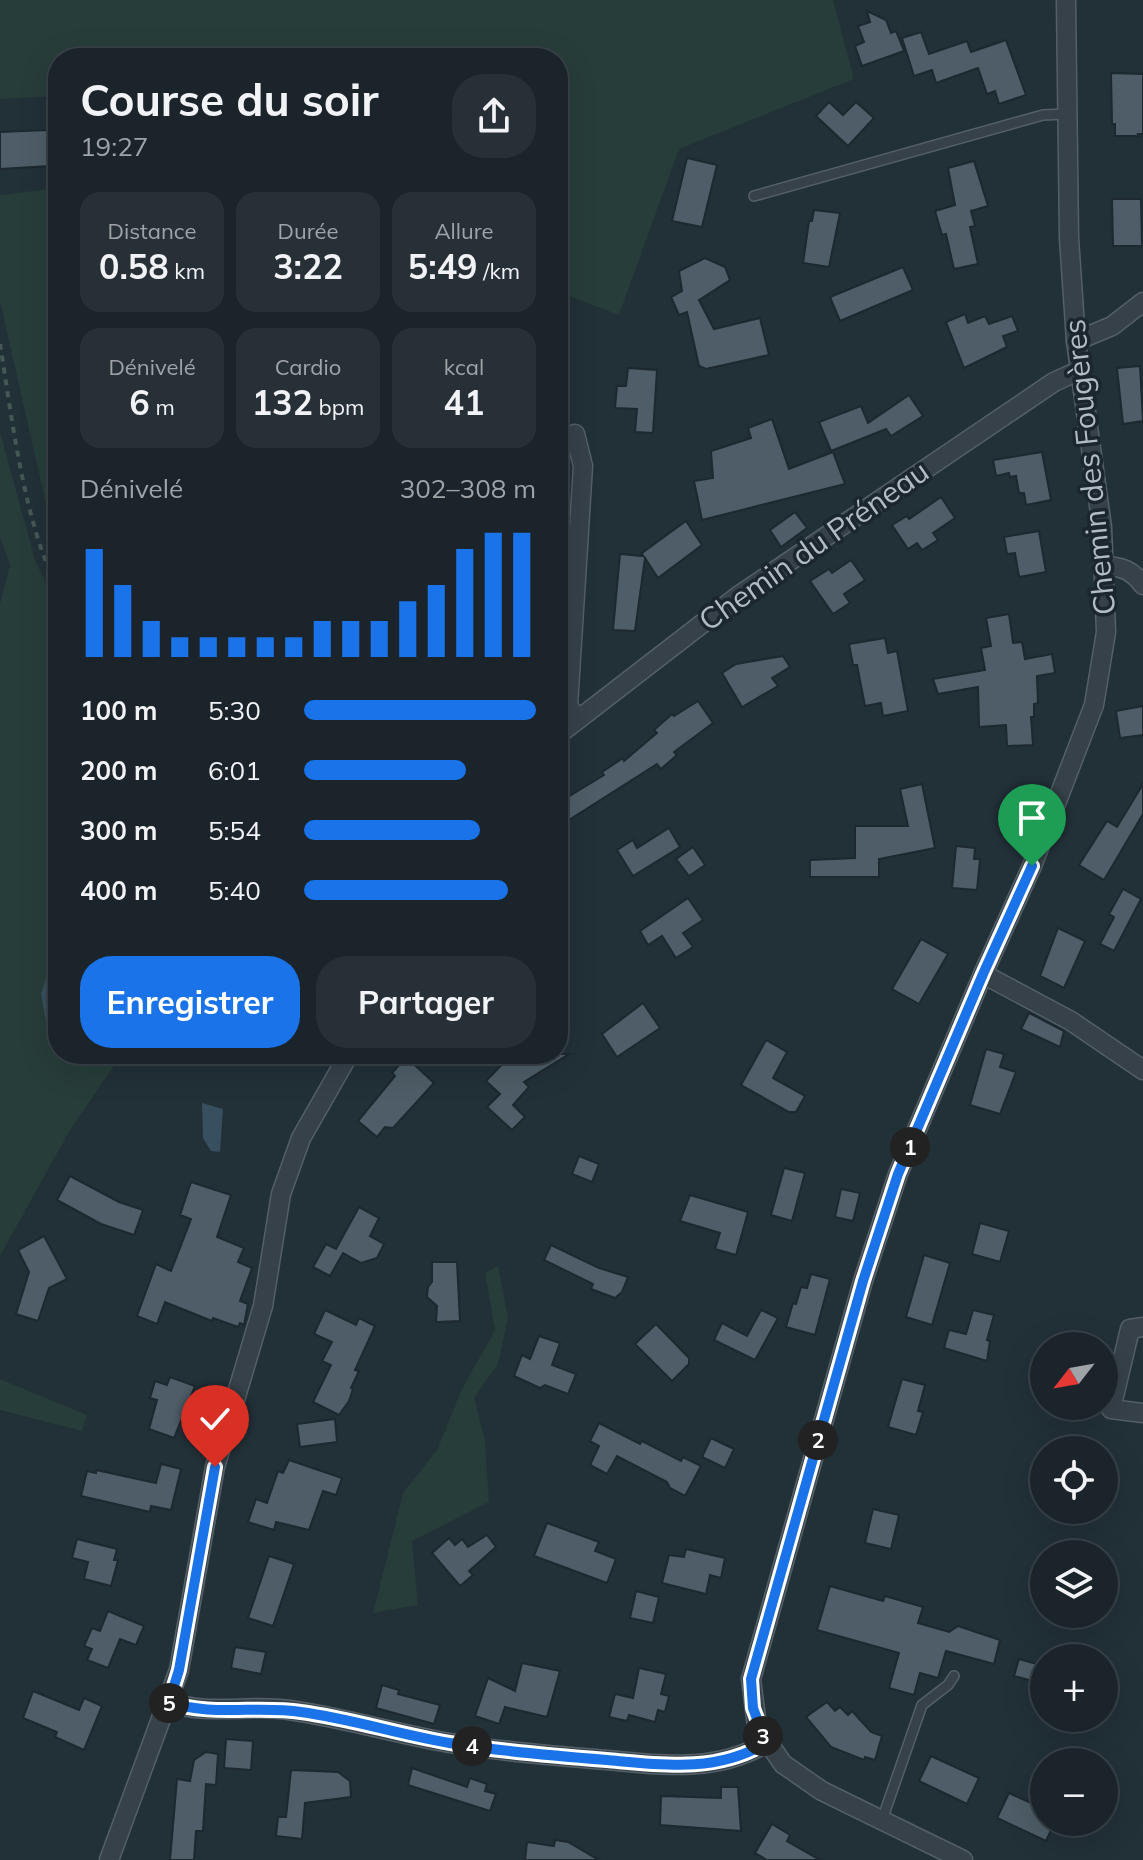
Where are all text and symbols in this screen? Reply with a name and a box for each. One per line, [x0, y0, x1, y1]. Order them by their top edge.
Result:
text: Course du soir [80, 72, 379, 127]
button: share [452, 74, 536, 158]
text: 19:27 [80, 130, 148, 163]
text: Distance [108, 217, 196, 245]
text: Durée [278, 217, 338, 245]
text: Allure [434, 217, 494, 245]
text: 0.58 [99, 245, 169, 288]
text: 3:22 [273, 245, 343, 288]
text: 5:49 [408, 245, 478, 288]
text: km [169, 257, 205, 285]
text: /km [478, 257, 520, 285]
street label: Chemin des Fougères [1055, 317, 1123, 617]
text: Dénivelé [108, 353, 196, 381]
text: Cardio [275, 353, 341, 381]
text: kcal [444, 353, 484, 381]
text: 6 [129, 381, 150, 424]
text: 132 [252, 381, 313, 424]
text: 41 [444, 381, 484, 424]
text: m [150, 393, 175, 421]
text: bpm [313, 393, 364, 421]
street label: Chemin du Préneau [691, 452, 936, 639]
text: Dénivelé [80, 472, 183, 505]
text: 302–308 m [400, 472, 536, 505]
text: 100 m [80, 694, 157, 727]
text: 5:30 [208, 694, 261, 727]
text: 200 m [80, 754, 157, 787]
text: 6:01 [208, 754, 261, 787]
pin [998, 784, 1066, 866]
icon: arrive [1010, 796, 1054, 840]
text: 300 m [80, 814, 157, 847]
text: 5:54 [208, 814, 261, 847]
text: 400 m [80, 874, 157, 907]
text: 5:40 [208, 874, 261, 907]
button: Enregistrer [80, 956, 300, 1048]
button: Partager [316, 956, 536, 1048]
pin: 1 [890, 1127, 930, 1167]
text: 1 [903, 1133, 917, 1161]
north arrow [1030, 1332, 1118, 1420]
map controls [1030, 1332, 1118, 1836]
pin [181, 1385, 249, 1467]
icon: check [193, 1397, 237, 1441]
pin: 2 [798, 1420, 838, 1460]
text: 2 [811, 1426, 825, 1454]
button: locate [1030, 1436, 1118, 1524]
button: layers [1030, 1540, 1118, 1628]
button: + [1030, 1644, 1118, 1732]
pin: 5 [149, 1683, 189, 1723]
text: 5 [162, 1689, 176, 1717]
pin: 3 [743, 1716, 783, 1756]
text: 3 [756, 1722, 770, 1750]
pin: 4 [452, 1726, 492, 1766]
text: 4 [465, 1732, 479, 1760]
button: − [1030, 1748, 1118, 1836]

